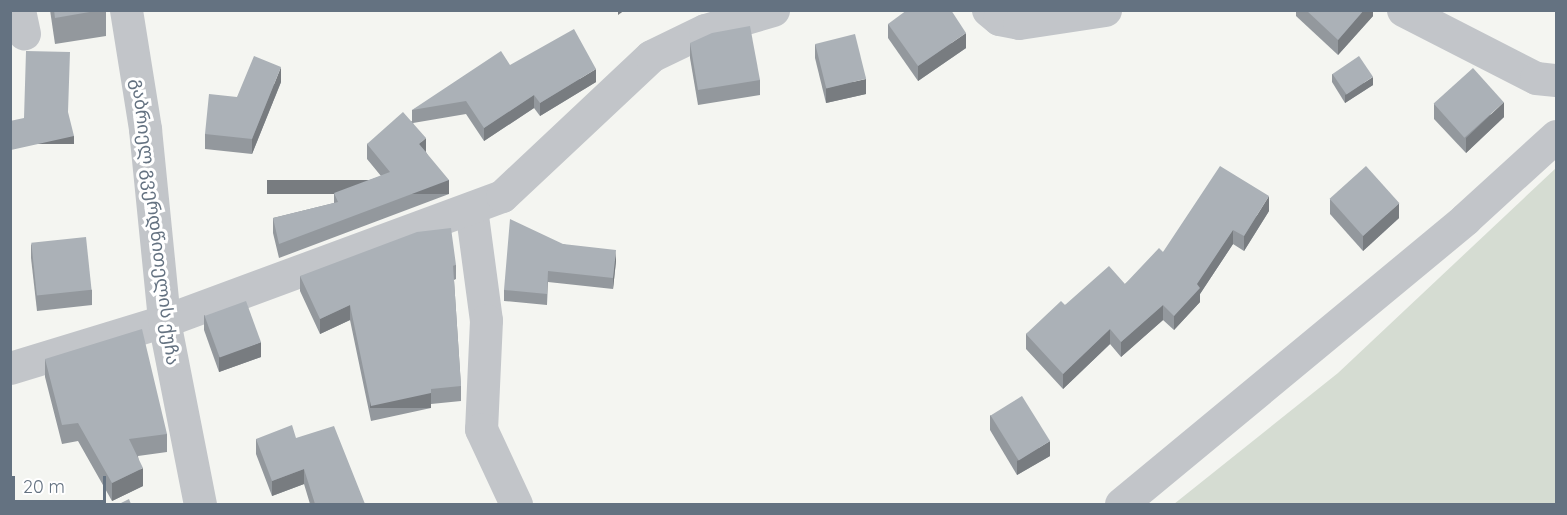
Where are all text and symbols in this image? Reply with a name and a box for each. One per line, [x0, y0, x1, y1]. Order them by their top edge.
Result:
street label: გაბრიელ გვერდწითელის ქუჩა [127, 78, 183, 366]
scale bar [15, 464, 110, 502]
text: 20 m [23, 475, 65, 498]

